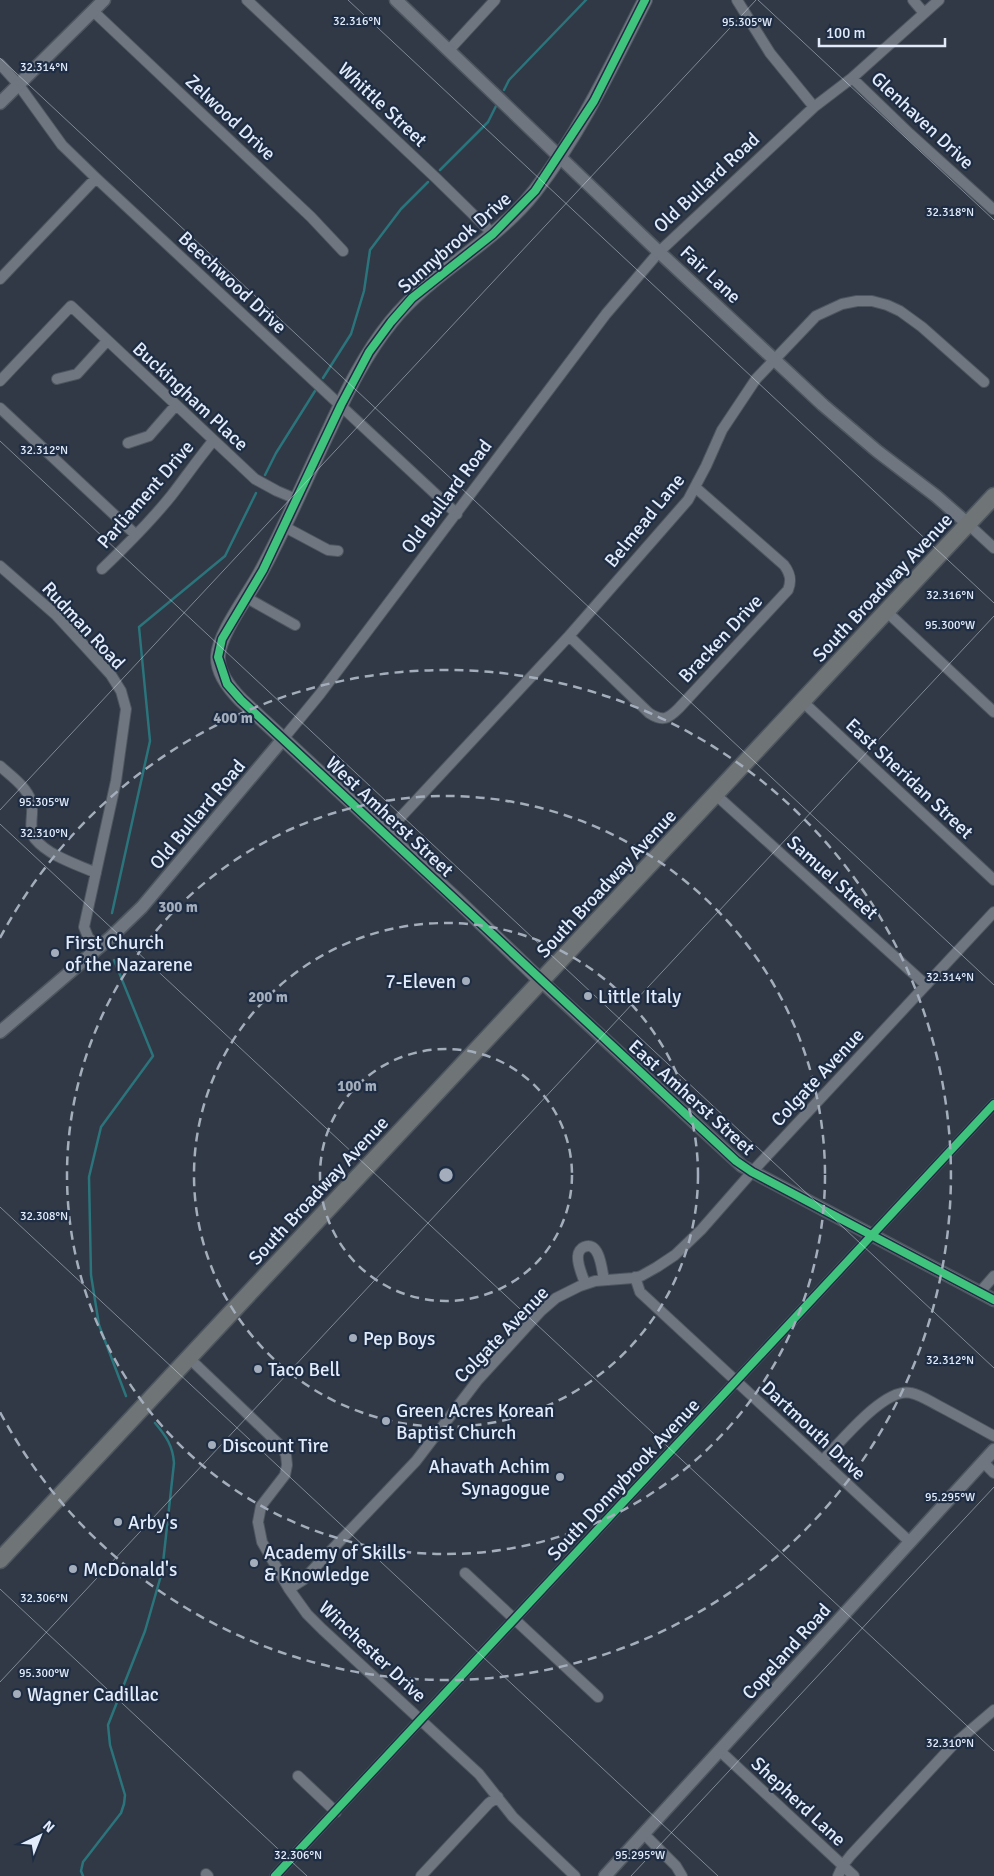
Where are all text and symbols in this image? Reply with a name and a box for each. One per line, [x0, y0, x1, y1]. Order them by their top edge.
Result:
text: 32.316°N [333, 14, 381, 29]
text: 95.305°W [722, 15, 772, 30]
scale bar [819, 15, 945, 47]
text: 100 m [826, 24, 866, 42]
street label: Whittle Street [333, 57, 432, 152]
text: 32.314°N [20, 60, 68, 75]
street label: Glenhaven Drive [866, 67, 979, 175]
street label: Zelwood Drive [180, 70, 281, 166]
street label: Old Bullard Road [649, 127, 765, 238]
street label: Sunnybrook Drive [393, 187, 516, 299]
text: 32.318°N [926, 205, 974, 220]
street label: Beechwood Drive [173, 226, 292, 339]
street label: Fair Lane [675, 241, 746, 309]
street label: Buckingham Place [128, 337, 253, 456]
street label: Old Bullard Road [396, 435, 497, 558]
street label: Parliament Drive [92, 436, 199, 554]
text: 32.312°N [20, 443, 68, 458]
street label: Belmead Lane [599, 469, 690, 573]
street label: South Broadway Avenue [808, 508, 958, 667]
street label: Rudman Road [36, 577, 130, 675]
text: 32.316°N [926, 588, 974, 603]
street label: Bracken Drive [674, 589, 768, 688]
text: 95.300°W [925, 618, 975, 633]
text: 400 m [213, 709, 253, 727]
street label: East Sheridan Street [840, 713, 978, 844]
street label: West Amherst Street [320, 751, 459, 882]
street label: Old Bullard Road [145, 755, 251, 875]
text: 95.305°W [19, 795, 69, 810]
street label: South Broadway Avenue [532, 804, 682, 963]
text: 32.310°N [20, 826, 68, 841]
street label: Samuel Street [782, 831, 883, 925]
text: 300 m [158, 898, 198, 916]
place label: First Church of the Nazarene [65, 931, 193, 977]
marker: First Church of the Nazarene [49, 947, 61, 959]
place label: 7-Eleven [385, 970, 456, 994]
text: 32.314°N [926, 970, 974, 985]
marker: 7-Eleven [460, 975, 472, 987]
place label: Little Italy [598, 985, 681, 1009]
text: 200 m [248, 988, 288, 1006]
marker: Little Italy [582, 990, 594, 1002]
street label: Colgate Avenue [766, 1024, 869, 1132]
street label: East Amherst Street [623, 1035, 760, 1161]
text: 100 m [337, 1077, 377, 1095]
street label: South Broadway Avenue [244, 1111, 394, 1270]
centre of rings [437, 1166, 455, 1184]
text: 32.308°N [20, 1209, 68, 1224]
street label: Colgate Avenue [449, 1281, 554, 1388]
place label: Pep Boys [363, 1327, 435, 1351]
marker: Pep Boys [347, 1332, 359, 1344]
text: 32.312°N [926, 1353, 974, 1368]
place label: Taco Bell [268, 1358, 340, 1382]
marker: Taco Bell [252, 1363, 264, 1375]
street label: Dartmouth Drive [756, 1376, 871, 1486]
street label: South Donnybrook Avenue [542, 1394, 705, 1566]
place label: Green Acres Korean Baptist Church [396, 1399, 555, 1445]
marker: Green Acres Korean Baptist Church [380, 1415, 392, 1427]
place label: Discount Tire [222, 1434, 329, 1458]
marker: Discount Tire [206, 1439, 218, 1451]
place label: Ahavath Achim Synagogue [428, 1455, 550, 1501]
marker: Ahavath Achim Synagogue [554, 1471, 566, 1483]
text: 95.295°W [925, 1490, 975, 1505]
place label: Arby's [128, 1511, 178, 1535]
marker: Arby's [112, 1516, 124, 1528]
place label: Academy of Skills & Knowledge [264, 1541, 406, 1587]
marker: Academy of Skills & Knowledge [248, 1557, 260, 1569]
place label: McDonald's [83, 1558, 177, 1582]
marker: McDonald's [67, 1563, 79, 1575]
text: 32.306°N [20, 1591, 68, 1606]
street label: Winchester Drive [314, 1596, 431, 1708]
street label: Copeland Road [737, 1599, 836, 1705]
text: 95.300°W [19, 1666, 69, 1681]
place label: Wagner Cadillac [27, 1683, 159, 1707]
marker: Wagner Cadillac [11, 1688, 23, 1700]
text: 32.310°N [926, 1736, 974, 1751]
street label: Shepherd Lane [746, 1752, 851, 1852]
north arrow [15, 1811, 65, 1861]
text: N [39, 1817, 58, 1836]
text: 32.306°N [274, 1848, 322, 1863]
text: 95.295°W [615, 1848, 665, 1863]

